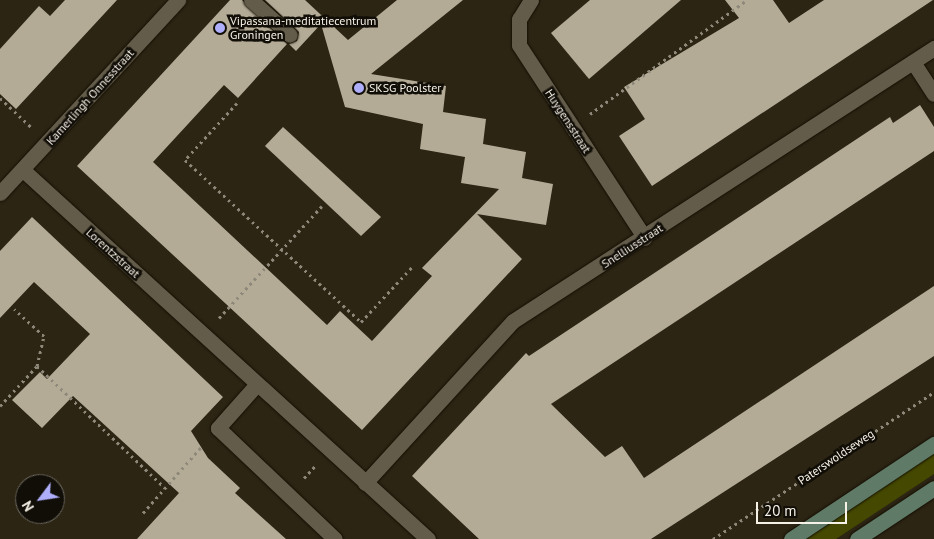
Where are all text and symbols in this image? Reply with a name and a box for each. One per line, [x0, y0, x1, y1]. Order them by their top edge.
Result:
place label: Vipassana-meditatiecentrum Groningen [230, 14, 376, 42]
marker: Vipassana-meditatiecentrum Groningen [214, 22, 226, 34]
street label: Kamerlingh Onnesstraat [43, 46, 137, 148]
place label: SKSG Poolster [369, 81, 441, 95]
marker: SKSG Poolster [353, 82, 365, 94]
street label: Huygensstraat [542, 86, 594, 156]
street label: Snelliusstraat [599, 221, 665, 271]
street label: Lorentzstraat [83, 225, 143, 281]
street label: Paterswoldseweg [795, 426, 877, 488]
north arrow [15, 474, 65, 524]
scale bar [759, 492, 850, 524]
text: N [18, 498, 38, 515]
text: 20 m [764, 501, 797, 520]

